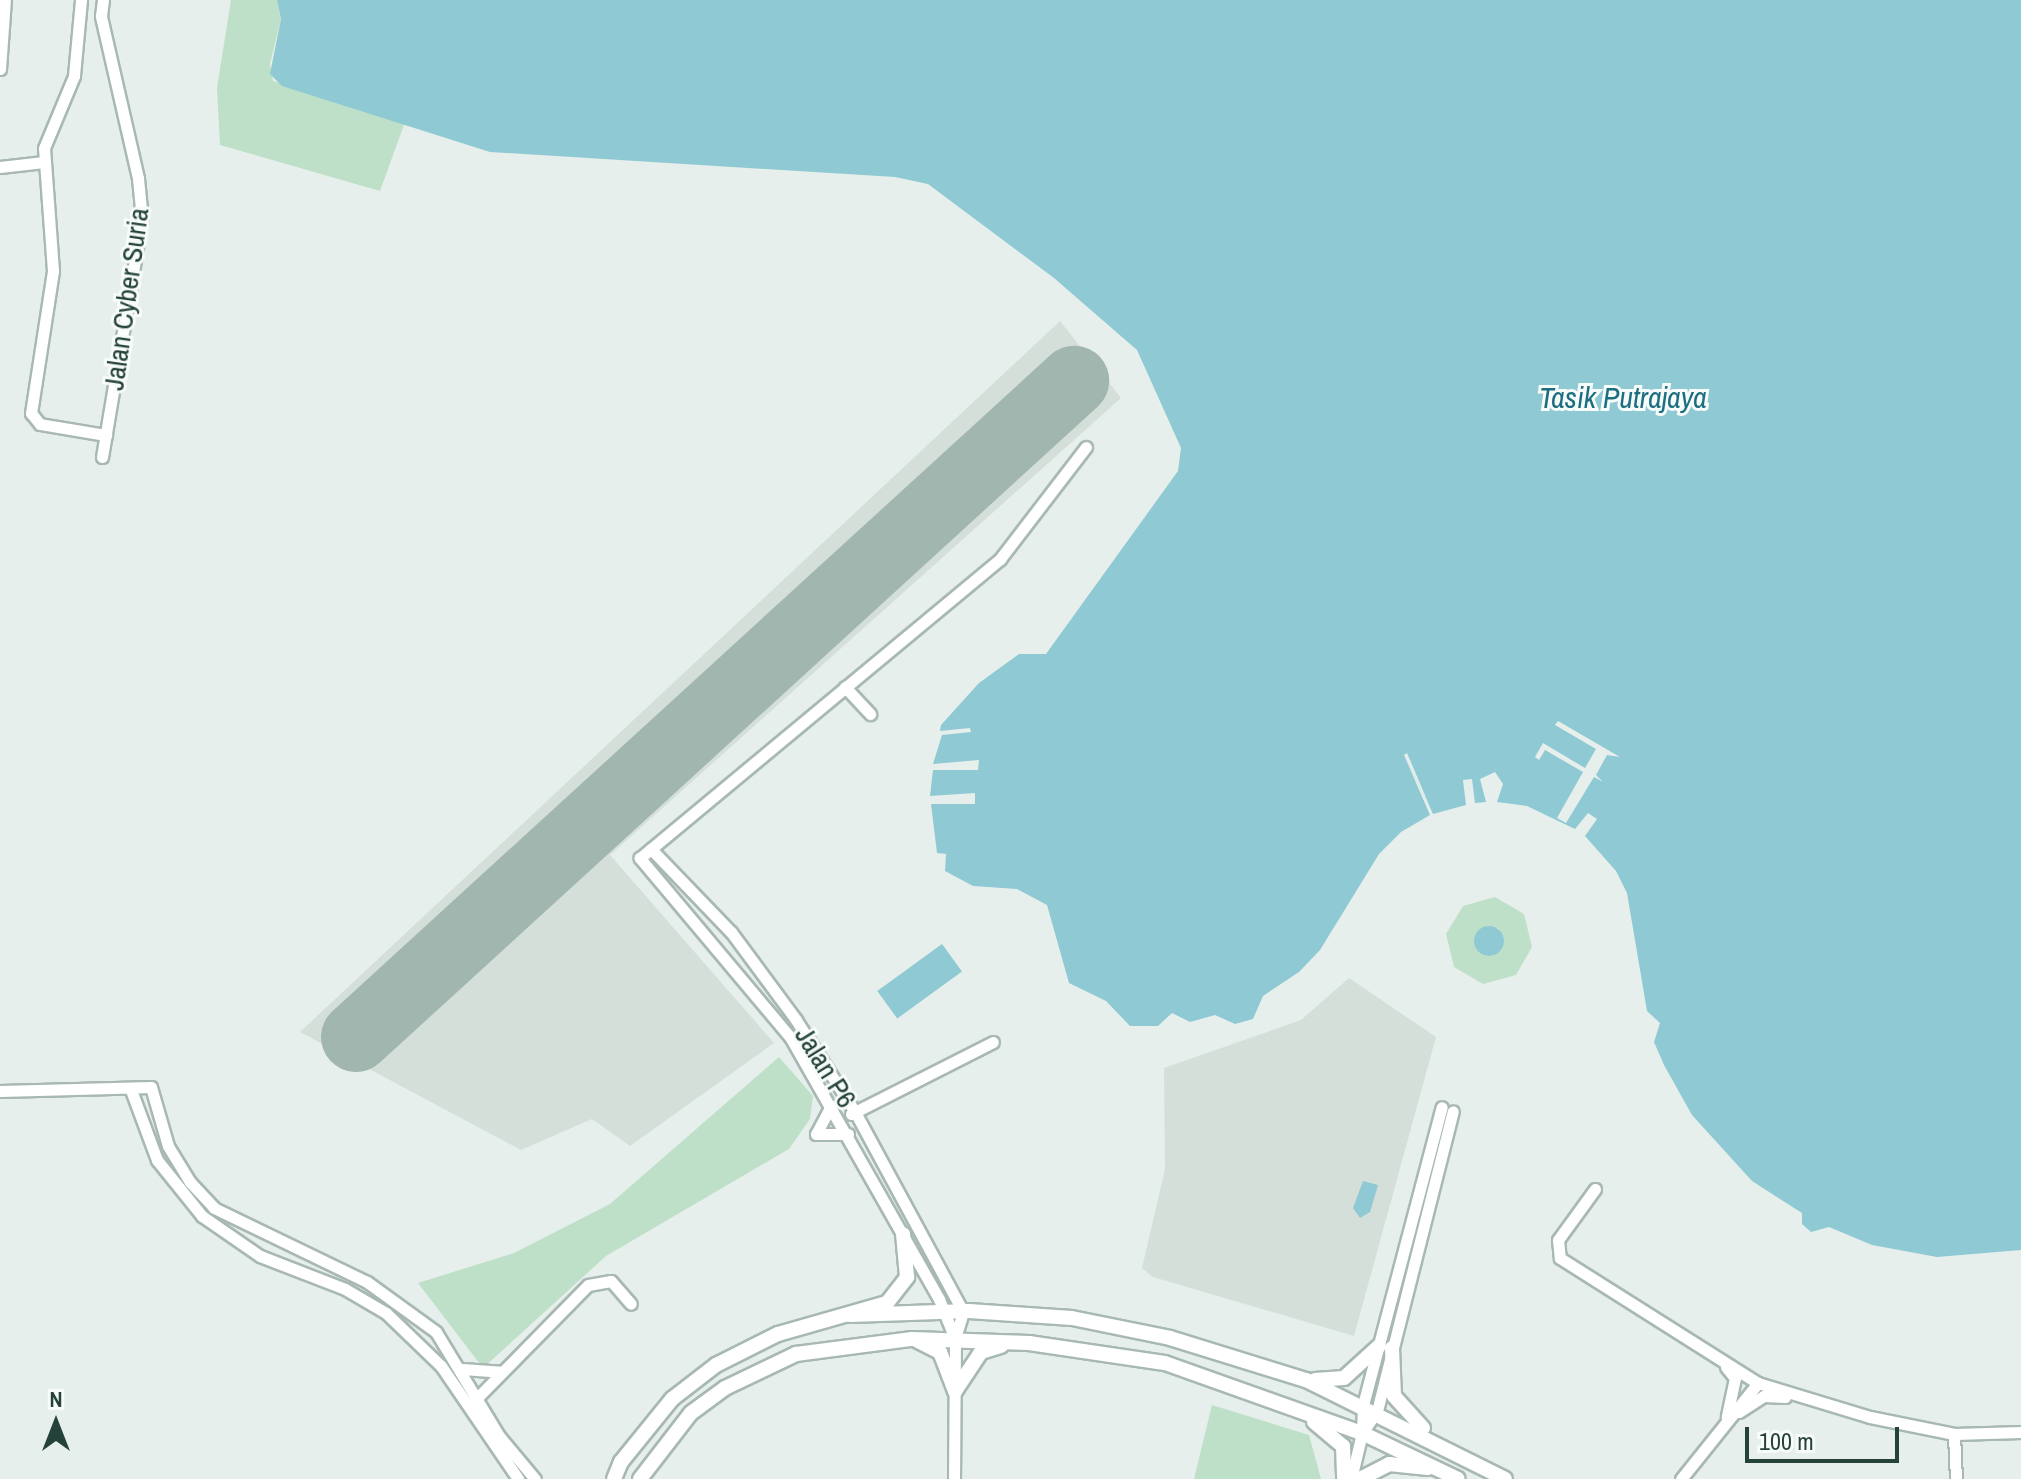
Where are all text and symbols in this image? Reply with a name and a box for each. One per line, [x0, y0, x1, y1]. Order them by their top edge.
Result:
street label: Jalan Cyber Suria [97, 206, 155, 392]
water label: Tasik Putrajaya [1539, 379, 1707, 415]
street label: Jalan P6 [788, 1020, 864, 1114]
north arrow [16, 1383, 96, 1463]
text: N [49, 1384, 63, 1414]
scale bar [1749, 1411, 1903, 1461]
text: 100 m [1759, 1425, 1814, 1457]

